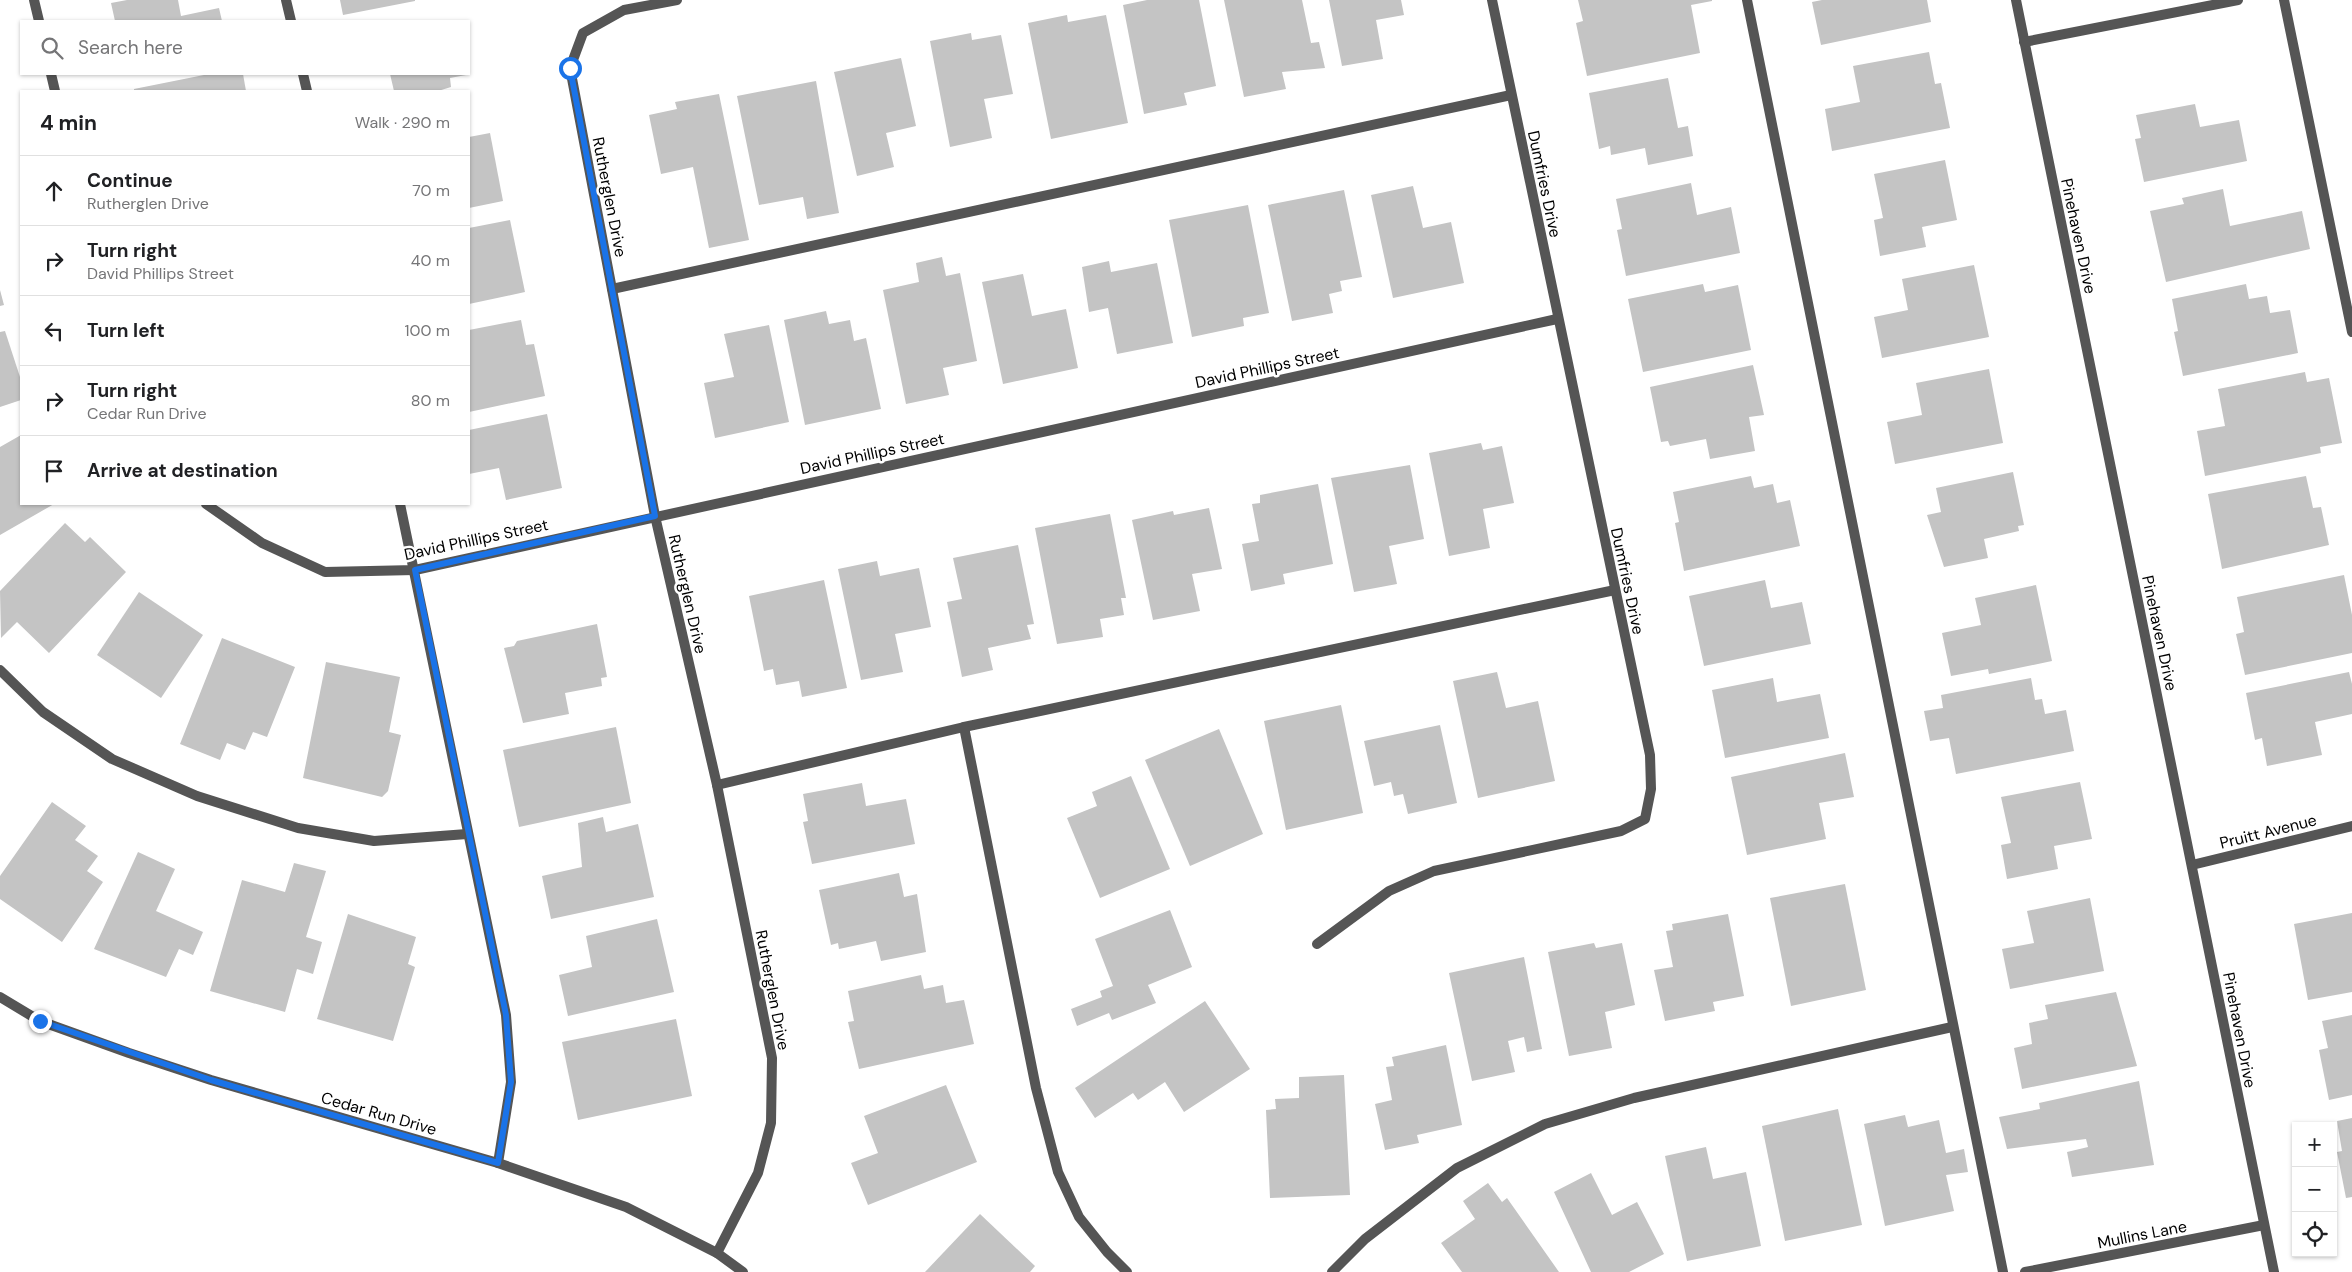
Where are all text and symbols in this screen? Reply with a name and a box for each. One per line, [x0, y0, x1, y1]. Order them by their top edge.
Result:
search box [20, 20, 470, 75]
icon: search [38, 34, 66, 62]
text: Search here [78, 35, 183, 60]
route start [559, 57, 582, 80]
text: 4 min [40, 109, 97, 137]
text: Walk · 290 m [355, 112, 450, 133]
street label: Dumfries Drive [1523, 129, 1566, 240]
street label: Rutherglen Drive [588, 135, 631, 259]
text: Continue [87, 168, 173, 193]
street label: Pinehaven Drive [2056, 176, 2101, 296]
icon: ahead [40, 177, 68, 205]
text: 70 m [412, 180, 450, 201]
text: Rutherglen Drive [87, 193, 209, 214]
text: Turn right [87, 238, 177, 263]
icon: right [40, 247, 68, 275]
text: 40 m [411, 250, 450, 271]
text: David Phillips Street [87, 263, 234, 284]
icon: left [40, 317, 68, 345]
text: Turn left [87, 318, 165, 343]
text: 100 m [405, 320, 450, 341]
street label: David Phillips Street [1193, 342, 1341, 393]
text: Turn right [87, 378, 177, 403]
icon: right [40, 387, 68, 415]
text: 80 m [411, 390, 450, 411]
text: Cedar Run Drive [87, 403, 206, 424]
street label: David Phillips Street [798, 428, 946, 479]
icon: arrive [40, 457, 68, 485]
text: Arrive at destination [87, 458, 278, 483]
street label: David Phillips Street [402, 514, 550, 565]
street label: Dumfries Drive [1606, 526, 1649, 637]
street label: Rutherglen Drive [664, 532, 711, 656]
street label: Pinehaven Drive [2137, 573, 2182, 693]
street label: Pruitt Avenue [2217, 809, 2319, 854]
street label: Rutherglen Drive [751, 928, 794, 1052]
street label: Pinehaven Drive [2218, 970, 2261, 1090]
route end [29, 1010, 52, 1033]
street label: Cedar Run Drive [319, 1087, 439, 1140]
map controls [2292, 1122, 2337, 1257]
button: + [2292, 1122, 2337, 1167]
button: − [2292, 1167, 2337, 1212]
button: locate [2292, 1212, 2337, 1257]
street label: Mullins Lane [2096, 1216, 2189, 1253]

